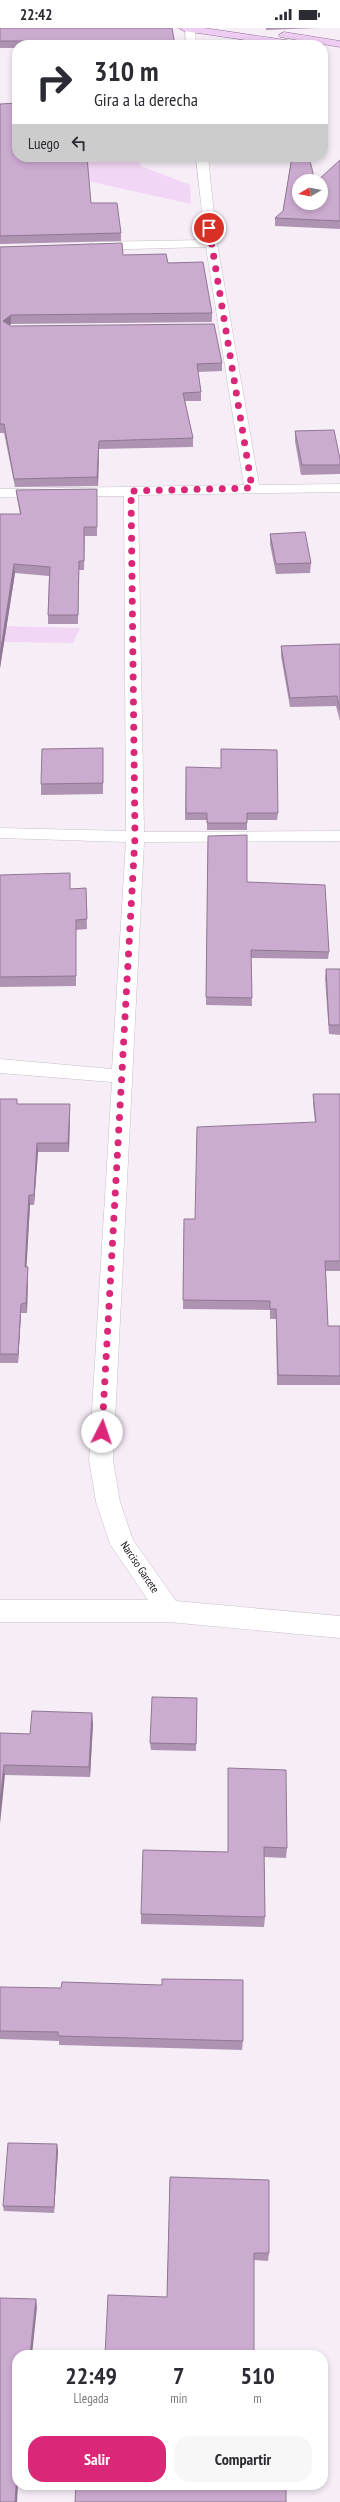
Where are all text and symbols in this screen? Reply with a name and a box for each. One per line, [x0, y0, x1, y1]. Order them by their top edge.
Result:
text: 22:42 [20, 5, 52, 24]
text: 310 m [94, 52, 158, 89]
icon: right [28, 56, 80, 108]
text: Gira a la derecha [94, 88, 198, 111]
icon: left [68, 132, 90, 154]
text: Luego [28, 134, 60, 153]
north arrow [292, 174, 328, 210]
map controls [292, 174, 328, 210]
pin [192, 211, 226, 245]
icon: arrive [198, 217, 220, 239]
position arrow [81, 1411, 123, 1453]
street label: Narciso Garcete [118, 1539, 163, 1596]
text: 22:49 [65, 2360, 117, 2391]
text: 7 [173, 2360, 184, 2391]
text: 510 [240, 2360, 275, 2391]
text: Llegada [73, 2390, 109, 2407]
text: min [170, 2390, 187, 2407]
text: m [253, 2390, 262, 2407]
button: Salir [28, 2436, 166, 2482]
button: Compartir [174, 2436, 312, 2482]

